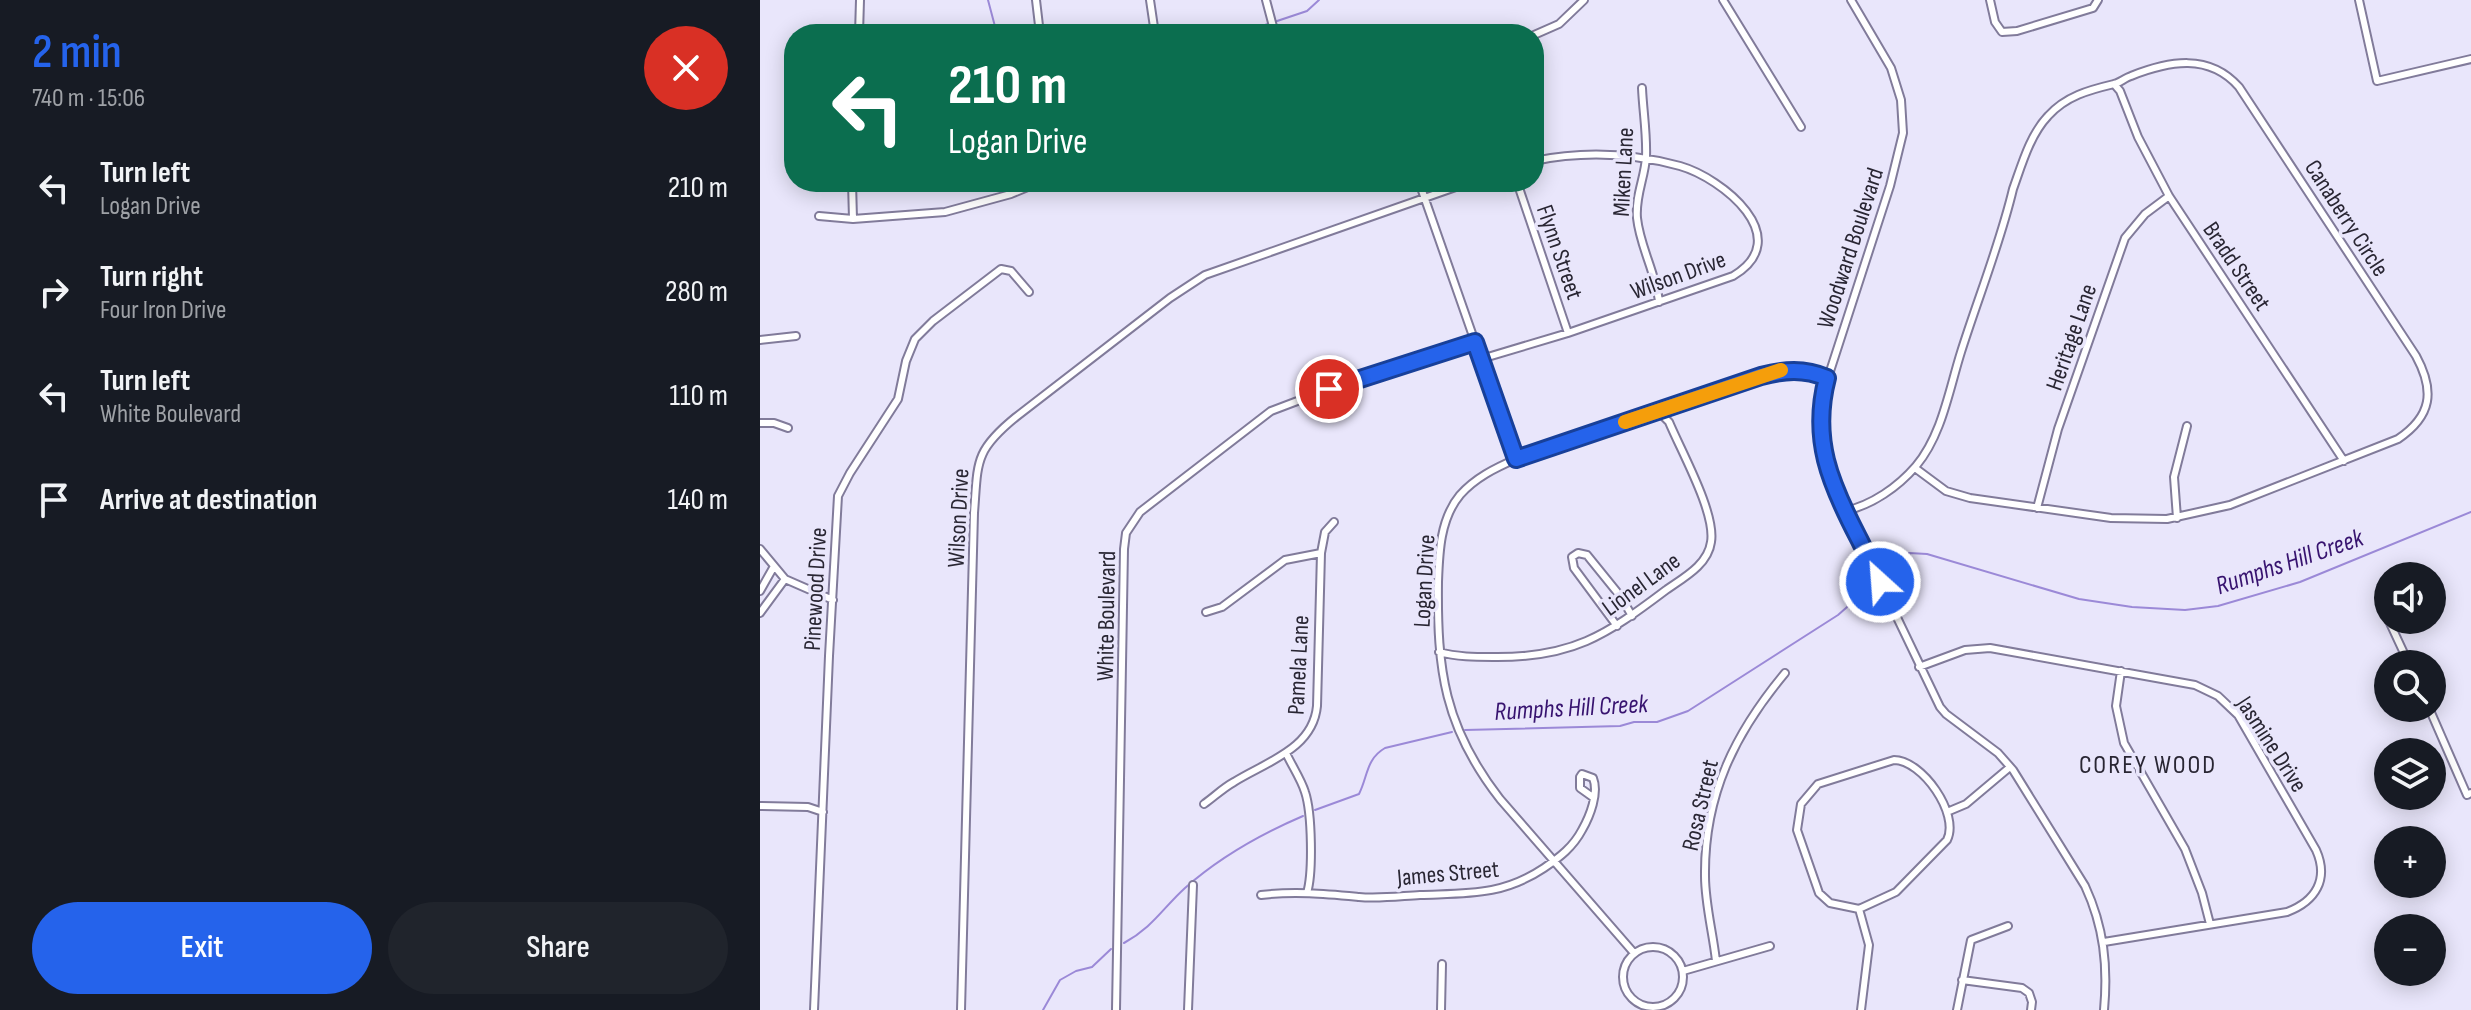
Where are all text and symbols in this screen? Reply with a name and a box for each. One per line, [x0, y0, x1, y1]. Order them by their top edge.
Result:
text: 2 min [32, 24, 122, 81]
button: close [644, 26, 728, 110]
text: 210 m [948, 53, 1067, 120]
icon: left [816, 56, 920, 160]
text: 740 m · 15:06 [32, 83, 145, 114]
text: Logan Drive [948, 121, 1088, 164]
street label: Miken Lane [1607, 127, 1640, 217]
text: Turn left [100, 155, 190, 191]
street label: Canaberry Circle [2298, 155, 2395, 282]
street label: Woodward Boulevard [1811, 164, 1890, 332]
icon: left [32, 166, 76, 210]
text: 210 m [668, 170, 728, 206]
text: Logan Drive [100, 191, 201, 222]
street label: Flynn Street [1530, 201, 1589, 303]
street label: Bradd Street [2196, 216, 2277, 316]
street label: Wilson Drive [1627, 245, 1730, 306]
text: Turn right [100, 259, 203, 295]
icon: right [32, 270, 76, 314]
text: 280 m [665, 274, 728, 310]
street label: Heritage Lane [2040, 280, 2103, 394]
text: Four Iron Drive [100, 295, 227, 326]
pin [1295, 355, 1363, 423]
text: Turn left [100, 363, 190, 399]
icon: arrive [1307, 367, 1351, 411]
icon: left [32, 374, 76, 418]
text: 110 m [670, 378, 728, 414]
text: White Boulevard [100, 399, 241, 430]
street label: Wilson Drive [941, 468, 976, 568]
icon: arrive [32, 478, 76, 522]
text: Arrive at destination [100, 482, 317, 518]
text: 140 m [668, 482, 728, 518]
water label: Rumphs Hill Creek [2212, 522, 2368, 602]
street label: Pinewood Drive [798, 527, 833, 651]
street label: Logan Drive [1408, 534, 1441, 628]
position arrow [1838, 540, 1922, 624]
street label: Lionel Lane [1597, 546, 1686, 622]
street label: White Boulevard [1091, 551, 1122, 681]
map controls [2374, 562, 2446, 986]
button: sound [2374, 562, 2446, 634]
street label: Pamela Lane [1281, 614, 1316, 716]
button: search [2374, 650, 2446, 722]
water label: Rumphs Hill Creek [1493, 689, 1650, 728]
street label: Jasmine Drive [2229, 690, 2313, 798]
button: layers [2374, 738, 2446, 810]
district label: COREY WOOD [2079, 750, 2217, 781]
street label: Rosa Street [1676, 757, 1725, 854]
button: + [2374, 826, 2446, 898]
street label: James Street [1395, 855, 1500, 892]
button: Exit [32, 902, 372, 994]
button: Share [388, 902, 728, 994]
button: − [2374, 914, 2446, 986]

